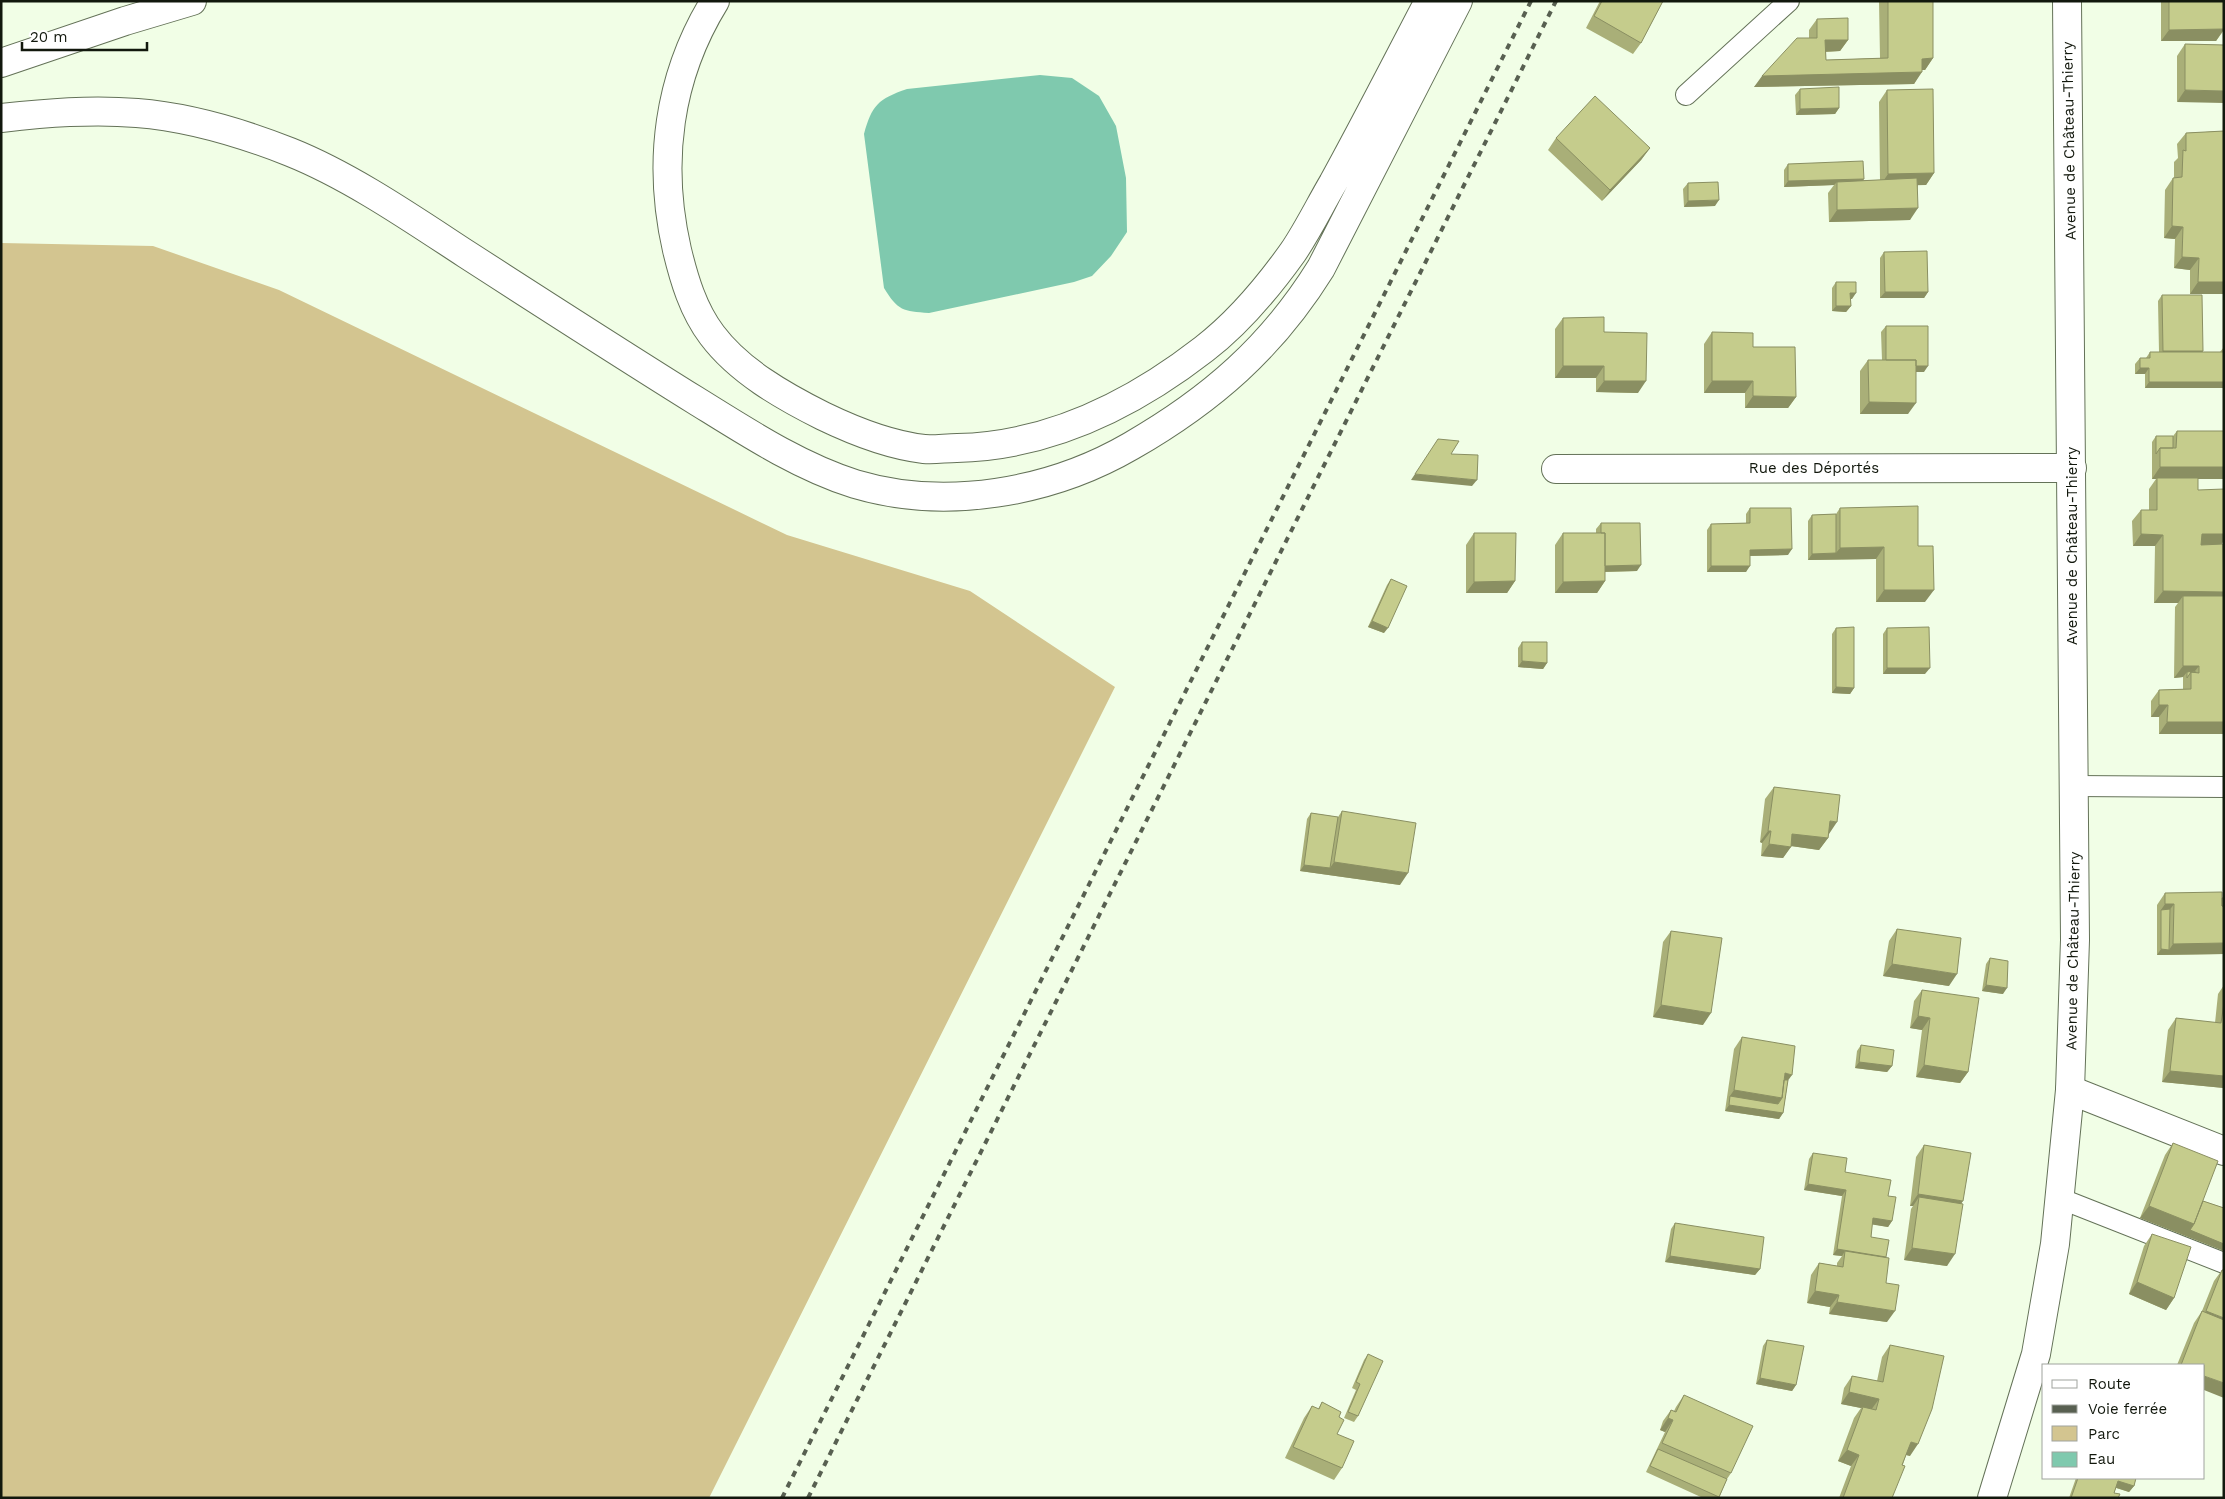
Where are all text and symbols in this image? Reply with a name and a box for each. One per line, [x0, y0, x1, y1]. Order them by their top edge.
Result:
scale bar [22, 20, 148, 52]
text: 20 m [30, 28, 68, 46]
street label: Avenue de Château-Thierry [2058, 41, 2080, 241]
street label: Avenue de Château-Thierry [2063, 446, 2081, 645]
street label: Rue des Déportés [1749, 459, 1879, 477]
street label: Avenue de Château-Thierry [2062, 851, 2084, 1051]
legend [2042, 1364, 2205, 1479]
text: Route [2088, 1375, 2131, 1393]
text: Voie ferrée [2088, 1400, 2167, 1418]
text: Parc [2088, 1425, 2120, 1443]
text: Eau [2088, 1450, 2115, 1468]

